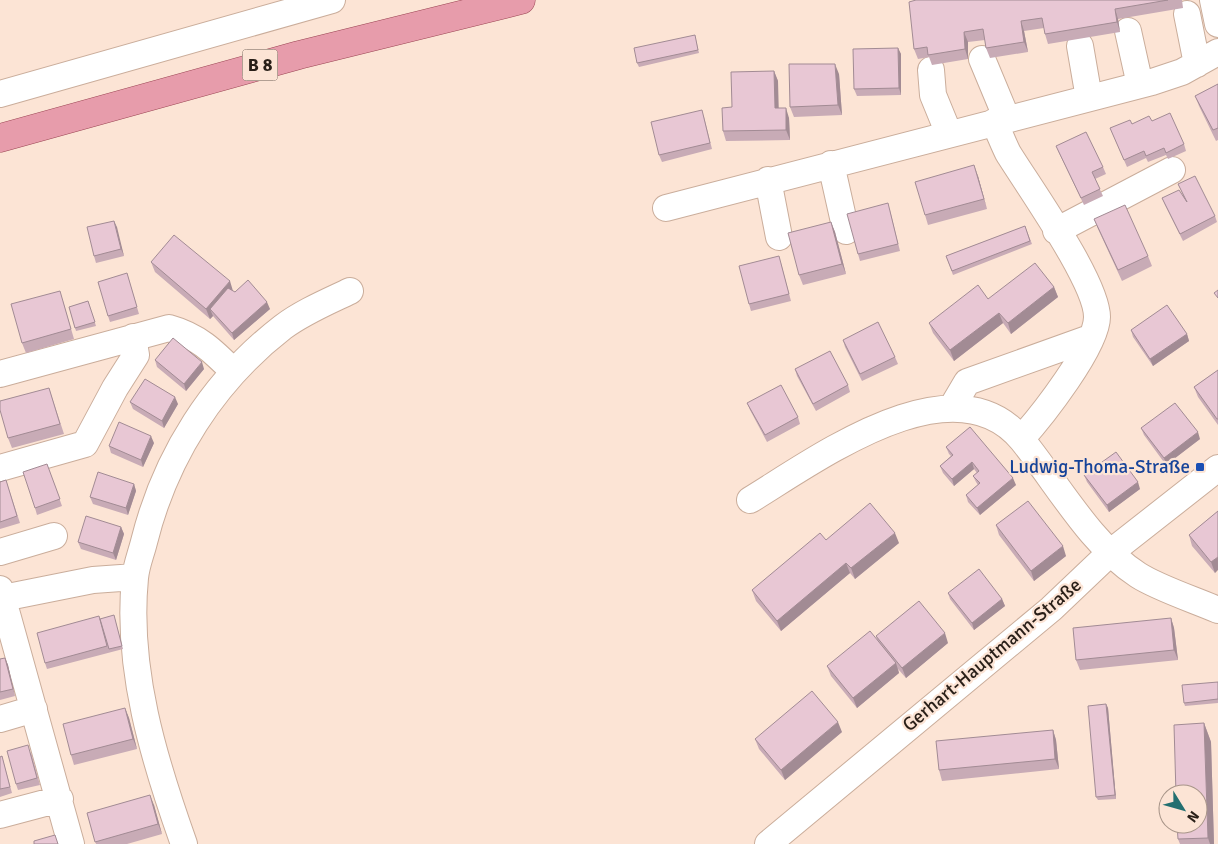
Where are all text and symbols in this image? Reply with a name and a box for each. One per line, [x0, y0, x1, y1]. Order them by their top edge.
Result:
road number: B 8 [242, 50, 278, 80]
place label: Ludwig-Thoma-Straße [1009, 455, 1190, 479]
marker: Ludwig-Thoma-Straße [1194, 461, 1206, 473]
street label: Gerhart-Hauptmann-Straße [898, 573, 1086, 737]
north arrow [1158, 784, 1208, 834]
text: N [1183, 808, 1203, 826]

